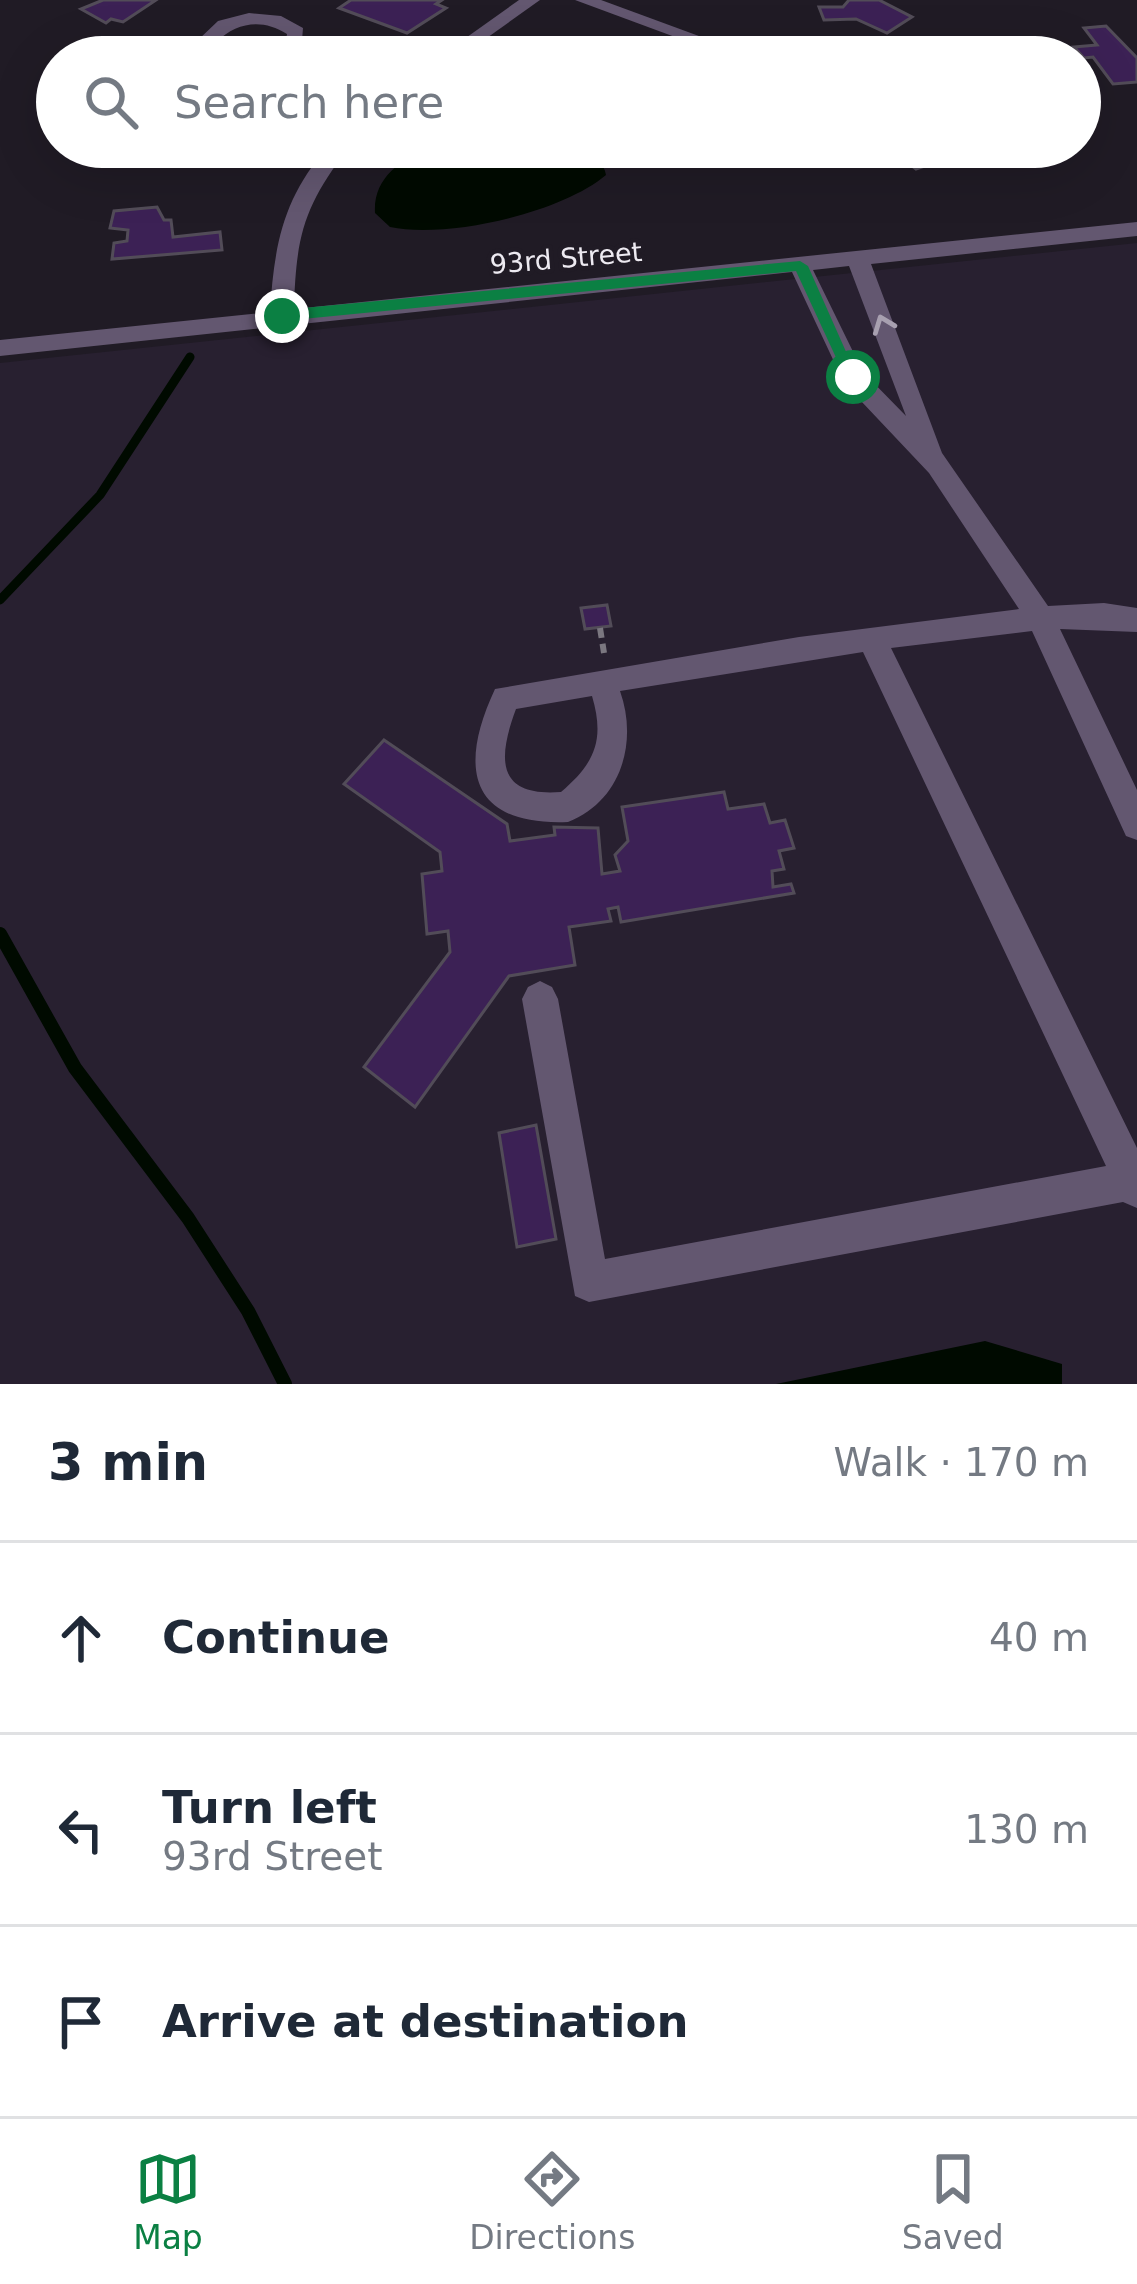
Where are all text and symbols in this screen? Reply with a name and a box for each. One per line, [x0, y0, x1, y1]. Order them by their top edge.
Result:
search box [36, 36, 1101, 168]
icon: search [78, 69, 144, 135]
text: Search here [174, 76, 444, 129]
street label: 93rd Street [489, 236, 643, 280]
route end [255, 289, 309, 343]
one-way arrow [872, 314, 897, 335]
route start [826, 350, 880, 404]
text: 3 min [48, 1433, 208, 1492]
text: Walk · 170 m [834, 1440, 1089, 1485]
icon: ahead [48, 1605, 114, 1671]
text: Continue [162, 1611, 390, 1664]
text: 40 m [989, 1615, 1089, 1660]
text: Turn left [162, 1781, 377, 1834]
icon: left [48, 1797, 114, 1863]
text: 130 m [964, 1807, 1089, 1852]
text: 93rd Street [162, 1834, 383, 1879]
icon: arrive [48, 1989, 114, 2055]
text: Arrive at destination [162, 1995, 688, 2048]
tab: Map [133, 2146, 203, 2257]
tab: Directions [469, 2146, 635, 2257]
tab: Saved [902, 2146, 1004, 2257]

